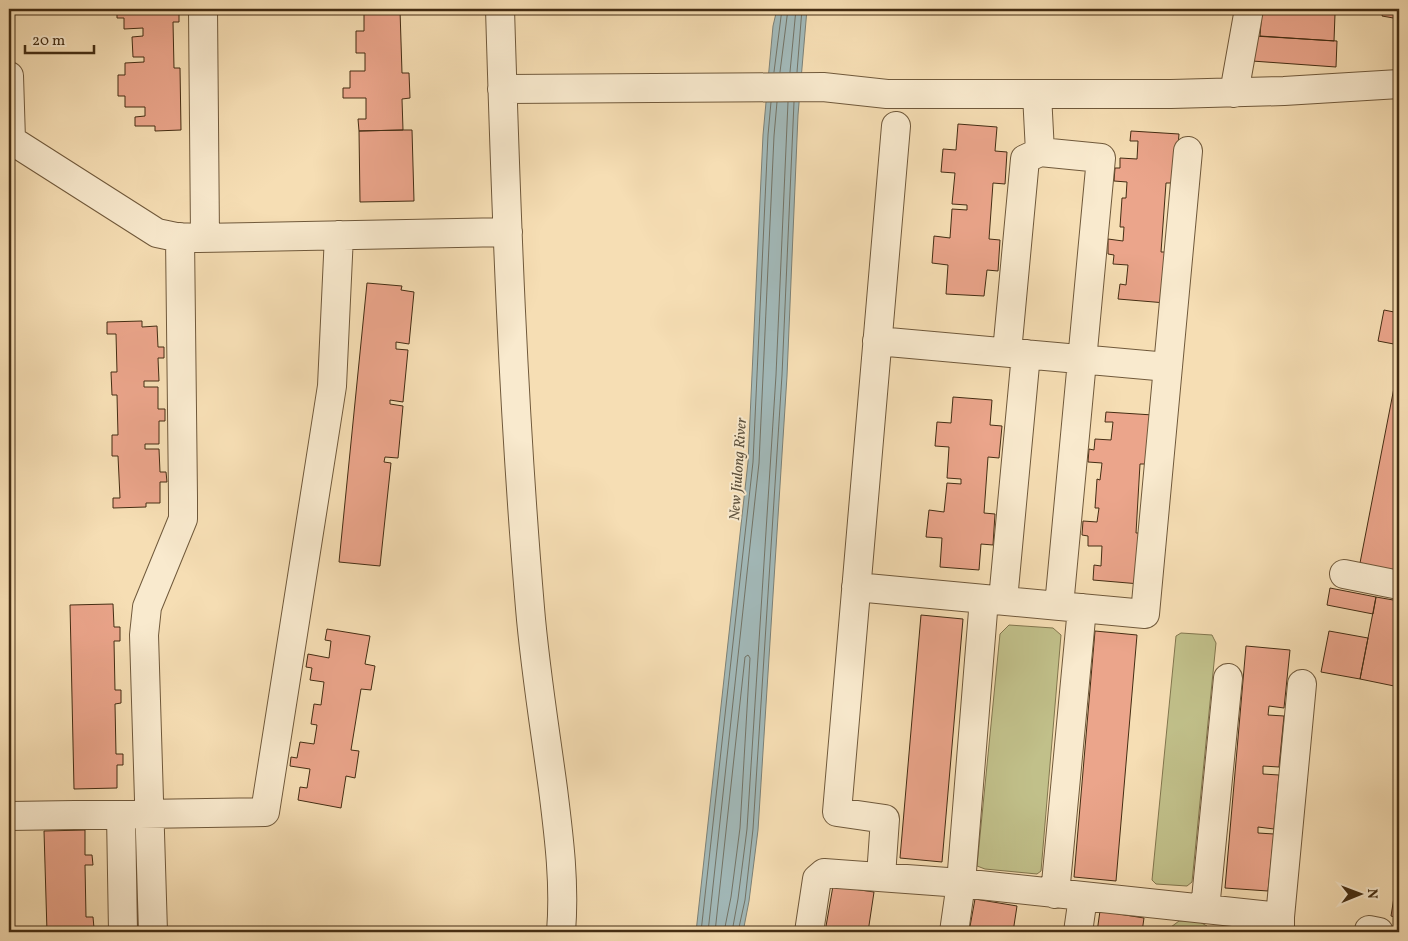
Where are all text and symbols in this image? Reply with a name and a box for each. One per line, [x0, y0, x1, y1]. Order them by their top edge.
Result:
scale bar [25, 22, 94, 54]
text: 20 m [32, 31, 65, 52]
water label: New Jiulong River [725, 416, 753, 521]
north arrow [1336, 868, 1386, 918]
text: N [1362, 889, 1381, 899]

